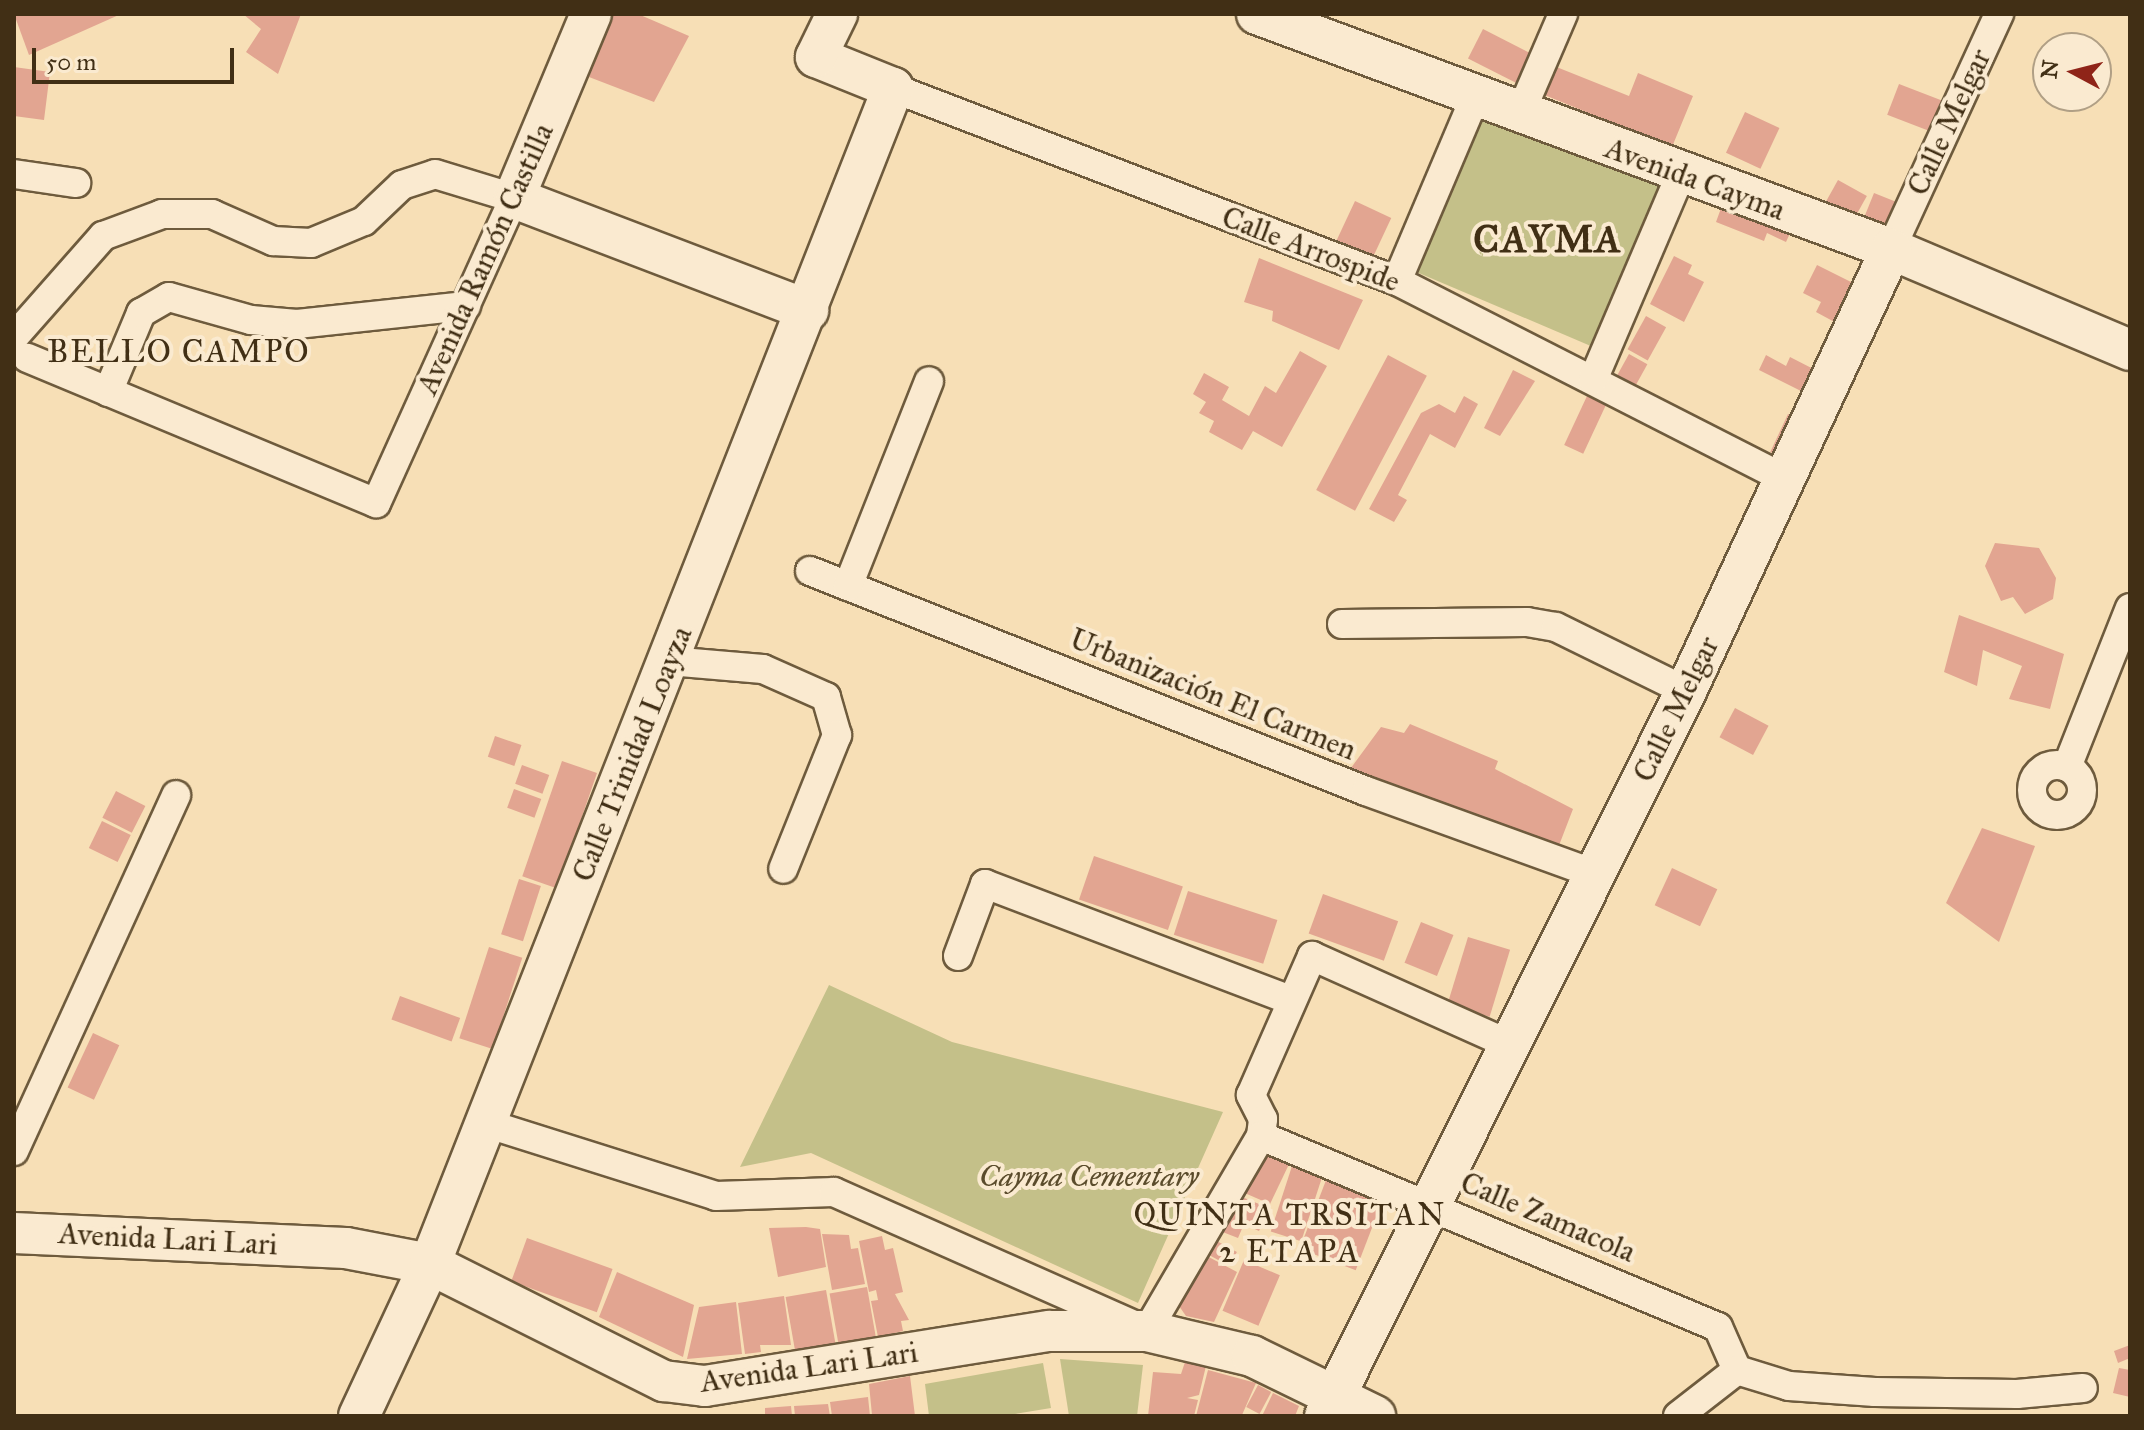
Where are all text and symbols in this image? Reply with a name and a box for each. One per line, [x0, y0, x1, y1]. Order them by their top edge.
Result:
scale bar [36, 32, 238, 82]
north arrow [2032, 32, 2112, 112]
street label: Calle Melgar [1899, 43, 1999, 201]
text: 50 m [46, 47, 96, 77]
text: N [2035, 58, 2064, 80]
street label: Avenida Ramón Castilla [409, 118, 561, 400]
street label: Avenida Cayma [1600, 130, 1790, 228]
street label: Calle Arrospide [1217, 199, 1405, 299]
district label: CAYMA [1473, 217, 1623, 263]
district label: BELLO CAMPO [47, 333, 311, 371]
street label: Urbanización El Carmen [1065, 620, 1361, 768]
street label: Calle Trinidad Loayza [564, 621, 700, 887]
street label: Calle Melgar [1625, 630, 1727, 788]
park label: Cayma Cementary [979, 1158, 1199, 1194]
street label: Calle Zamacola [1455, 1164, 1641, 1270]
district label: QUINTA TRSITAN 2 ETAPA [1134, 1197, 1446, 1272]
street label: Avenida Lari Lari [58, 1215, 278, 1263]
street label: Avenida Lari Lari [698, 1334, 920, 1400]

